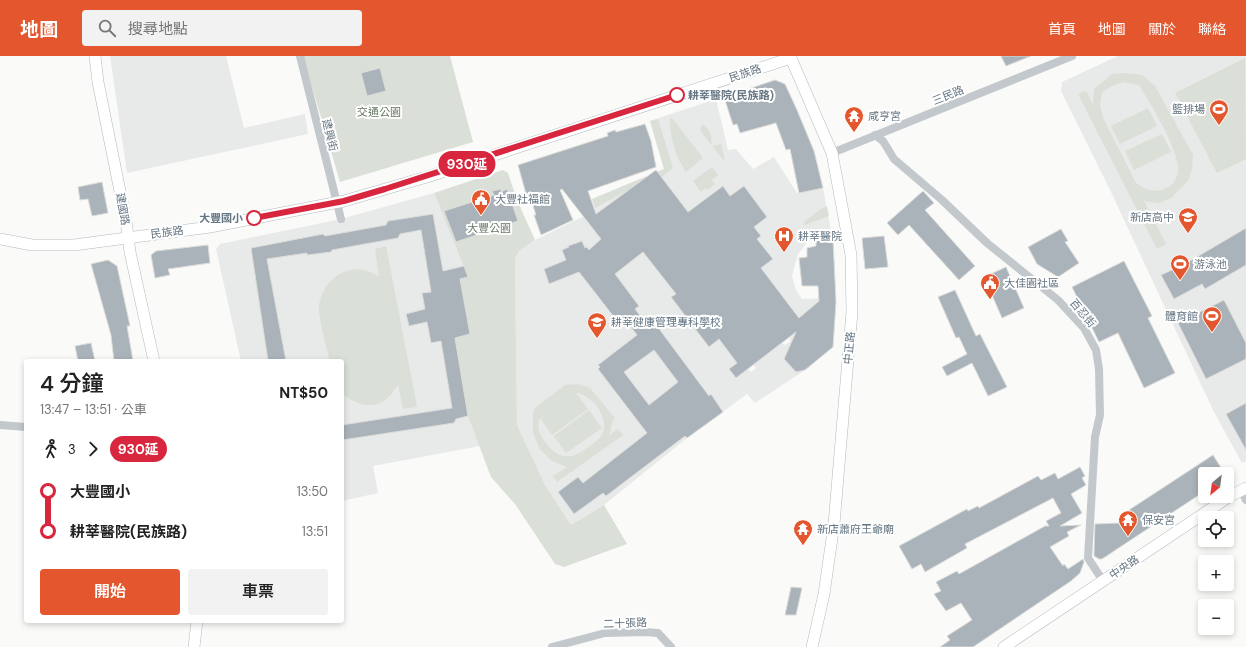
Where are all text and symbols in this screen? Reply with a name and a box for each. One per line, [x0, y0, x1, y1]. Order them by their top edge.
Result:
search box [82, 10, 362, 46]
text: 地圖 [20, 17, 58, 42]
icon: search [96, 17, 118, 39]
text: 搜尋地點 [128, 19, 188, 39]
text: 首頁 [1048, 20, 1076, 38]
text: 地圖 [1098, 20, 1126, 38]
text: 關於 [1148, 20, 1176, 38]
text: 聯絡 [1198, 20, 1226, 38]
street label: 民族路 [727, 61, 763, 85]
street label: 三民路 [930, 82, 966, 108]
marker: 耕莘醫院(民族路) [669, 87, 685, 103]
place label: 耕莘醫院(民族路) [688, 88, 774, 102]
sports icon: 籃排場 [1208, 98, 1230, 126]
place label: 籃排場 [1172, 102, 1205, 116]
park label: 交通公園 [357, 105, 401, 119]
temple icon: 咸亨宮 [843, 105, 865, 133]
place label: 咸亨宮 [868, 109, 901, 123]
street label: 建興街 [319, 117, 341, 153]
line badge: 930延 [439, 151, 495, 177]
text: 930延 [446, 155, 488, 173]
public building icon: 大豐社福館 [470, 188, 492, 216]
street label: 建國路 [113, 192, 133, 226]
place label: 大豐社福館 [495, 192, 550, 206]
school or university icon: 新店高中 [1177, 206, 1199, 234]
marker: 大豐國小 [246, 210, 262, 226]
place label: 新店高中 [1130, 210, 1174, 224]
place label: 大豐國小 [199, 211, 243, 225]
park label: 大豐公園 [467, 221, 511, 235]
street label: 民族路 [150, 223, 184, 241]
hospital icon: 耕莘醫院 [773, 225, 795, 253]
place label: 耕莘醫院 [798, 229, 842, 243]
sports icon: 游泳池 [1169, 253, 1191, 281]
place label: 游泳池 [1194, 257, 1227, 271]
public building icon: 大佳園社區 [979, 272, 1001, 300]
place label: 大佳園社區 [1004, 276, 1059, 290]
street label: 百忍街 [1067, 296, 1099, 330]
sports icon: 體育館 [1201, 305, 1223, 333]
place label: 體育館 [1165, 309, 1198, 323]
school or university icon: 耕莘健康管理專科學校 [586, 311, 608, 339]
place label: 耕莘健康管理專科學校 [611, 315, 721, 329]
street label: 中正路 [841, 331, 857, 365]
text: 4 分鐘 [40, 369, 103, 398]
text: NT$50 [279, 383, 328, 403]
text: 13:47 – 13:51 · 公車 [40, 401, 147, 418]
icon: walk [40, 438, 62, 460]
icon: forward [82, 438, 104, 460]
text: 930延 [118, 440, 159, 458]
text: 3 [68, 441, 76, 458]
north arrow [1198, 467, 1234, 503]
map controls [1198, 467, 1234, 635]
text: 大豐國小 [70, 482, 130, 502]
text: 13:50 [297, 483, 328, 500]
temple icon: 保安宮 [1117, 509, 1139, 537]
button: locate [1198, 511, 1234, 547]
place label: 保安宮 [1142, 513, 1175, 527]
temple icon: 新店蕭府王爺廟 [792, 518, 814, 546]
text: 耕莘醫院(民族路) [70, 522, 187, 542]
place label: 新店蕭府王爺廟 [817, 522, 894, 536]
text: 13:51 [302, 523, 328, 540]
street label: 中央路 [1106, 552, 1142, 582]
button: + [1198, 555, 1234, 591]
button: 開始 [40, 569, 180, 615]
button: 車票 [188, 569, 328, 615]
button: − [1198, 599, 1234, 635]
street label: 二十張路 [603, 615, 647, 631]

